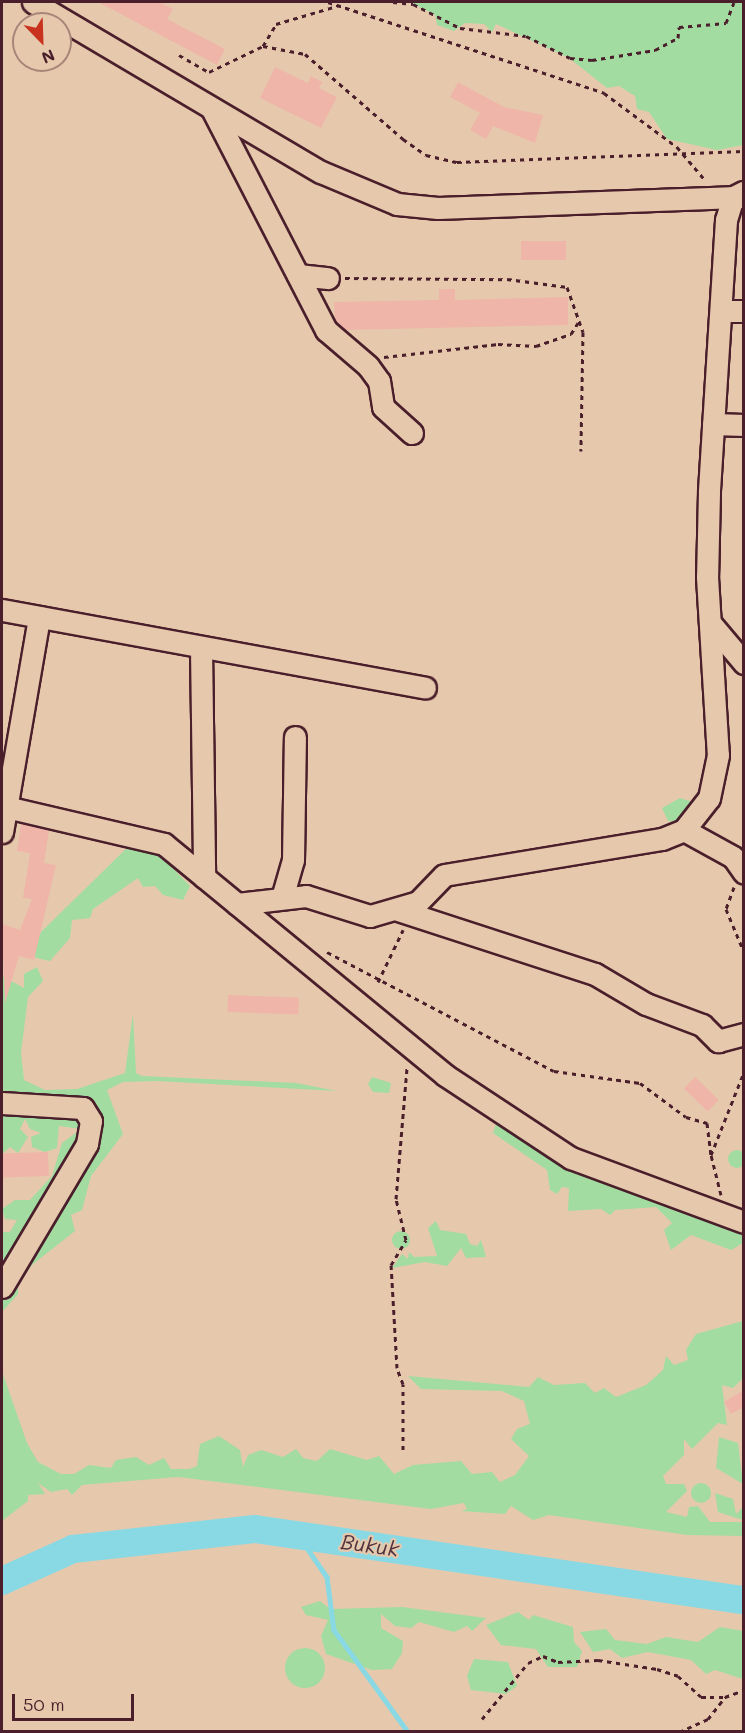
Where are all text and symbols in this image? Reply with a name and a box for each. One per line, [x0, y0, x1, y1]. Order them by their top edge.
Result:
north arrow [12, 12, 72, 72]
text: N [39, 45, 58, 69]
water label: Bukuk [339, 1528, 401, 1562]
scale bar [15, 1682, 136, 1720]
text: 50 m [23, 1692, 65, 1716]

